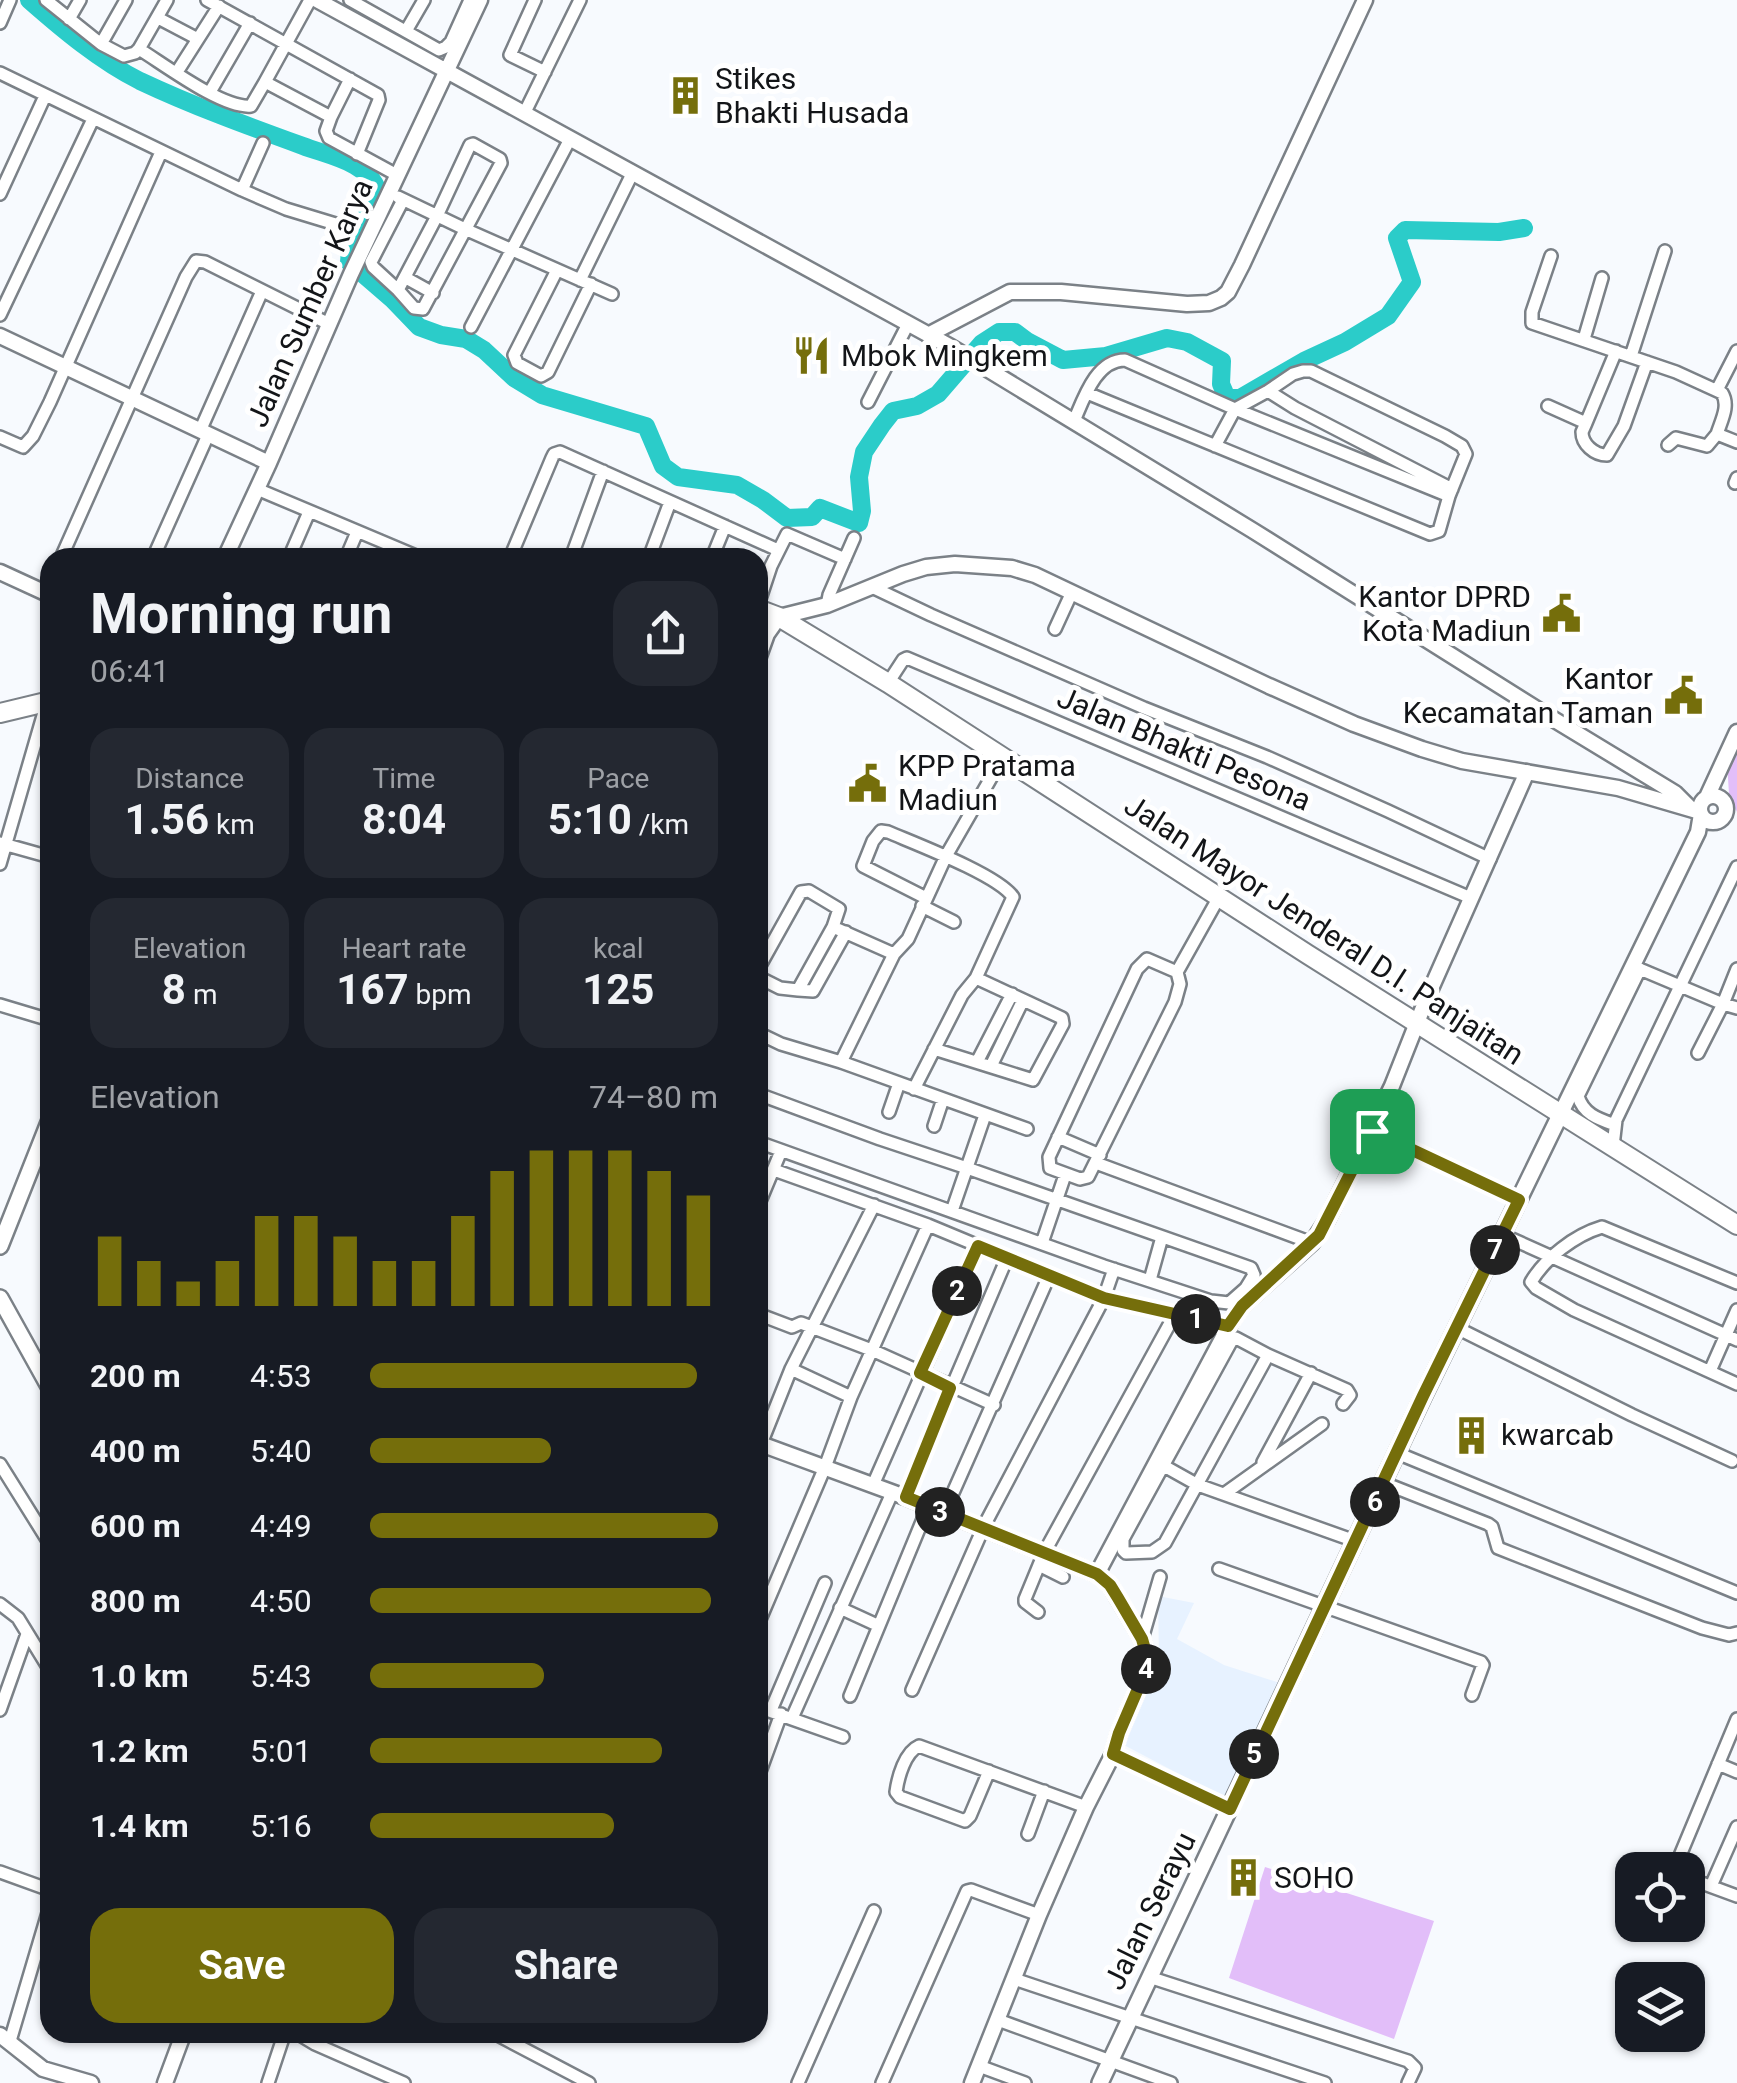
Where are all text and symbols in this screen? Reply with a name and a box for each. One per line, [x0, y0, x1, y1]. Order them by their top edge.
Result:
place label: Stikes Bhakti Husada [715, 61, 909, 130]
building icon: Stikes Bhakti Husada [664, 75, 706, 117]
street label: Jalan Sumber Karya [239, 174, 380, 432]
restaurant icon: Mbok Mingkem [790, 335, 832, 377]
place label: Mbok Mingkem [841, 338, 1048, 373]
place label: Kantor DPRD Kota Madiun [1358, 579, 1531, 648]
button: share [613, 581, 718, 686]
text: Morning run [90, 582, 392, 646]
public building icon: Kantor DPRD Kota Madiun [1540, 593, 1582, 635]
text: 06:41 [90, 652, 170, 690]
place label: Kantor Kecamatan Taman [1403, 661, 1653, 730]
public building icon: Kantor Kecamatan Taman [1662, 675, 1704, 717]
street label: Jalan Bhakti Pesona [1052, 679, 1316, 818]
place label: KPP Pratama Madiun [898, 748, 1076, 817]
text: Distance [135, 762, 244, 795]
text: Time [373, 762, 435, 795]
text: Pace [587, 762, 649, 795]
public building icon: KPP Pratama Madiun [847, 762, 889, 804]
street label: Jalan Mayor Jenderal D.I. Panjaitan [1118, 787, 1530, 1072]
text: 1.56 [125, 795, 209, 844]
text: 8:04 [362, 795, 446, 844]
text: 5:10 [548, 795, 632, 844]
text: km [209, 808, 255, 841]
text: /km [632, 808, 689, 841]
text: Elevation [133, 932, 246, 965]
text: Heart rate [342, 932, 466, 965]
text: kcal [593, 932, 644, 965]
text: 8 [162, 965, 186, 1014]
text: 167 [336, 965, 409, 1014]
text: 125 [582, 965, 654, 1014]
text: m [186, 978, 217, 1011]
text: bpm [409, 978, 472, 1011]
text: Elevation [90, 1078, 220, 1116]
text: 74–80 m [589, 1078, 718, 1116]
pin [1330, 1089, 1415, 1174]
icon: arrive [1345, 1104, 1400, 1159]
pin: 7 [1470, 1225, 1520, 1275]
text: 7 [1487, 1233, 1503, 1266]
pin: 2 [932, 1266, 982, 1316]
text: 2 [949, 1274, 965, 1307]
pin: 1 [1171, 1294, 1221, 1344]
text: 1 [1188, 1302, 1204, 1335]
text: 200 m [90, 1357, 181, 1395]
text: 4:53 [250, 1357, 312, 1395]
building icon: kwarcab [1450, 1414, 1492, 1456]
place label: kwarcab [1501, 1417, 1614, 1452]
text: 400 m [90, 1432, 181, 1470]
text: 5:40 [250, 1432, 312, 1470]
pin: 6 [1350, 1477, 1400, 1527]
text: 6 [1367, 1485, 1383, 1518]
pin: 3 [915, 1487, 965, 1537]
text: 3 [932, 1495, 948, 1528]
text: 600 m [90, 1507, 181, 1545]
text: 4:49 [250, 1507, 312, 1545]
text: 800 m [90, 1582, 181, 1620]
text: 4:50 [250, 1582, 312, 1620]
pin: 4 [1121, 1644, 1171, 1694]
text: 4 [1138, 1652, 1154, 1685]
text: 1.0 km [90, 1657, 189, 1695]
text: 5:43 [250, 1657, 312, 1695]
pin: 5 [1229, 1729, 1279, 1779]
text: 1.2 km [90, 1732, 189, 1770]
text: 5:01 [250, 1732, 312, 1770]
text: 5 [1246, 1737, 1262, 1770]
text: 1.4 km [90, 1807, 189, 1845]
text: 5:16 [250, 1807, 312, 1845]
street label: Jalan Serayu [1096, 1826, 1203, 1995]
map controls [1615, 1852, 1705, 2052]
button: locate [1615, 1852, 1705, 1942]
building icon: SOHO [1223, 1857, 1265, 1899]
place label: SOHO [1274, 1860, 1355, 1895]
button: Save [90, 1908, 394, 2023]
button: Share [414, 1908, 718, 2023]
button: layers [1615, 1962, 1705, 2052]

